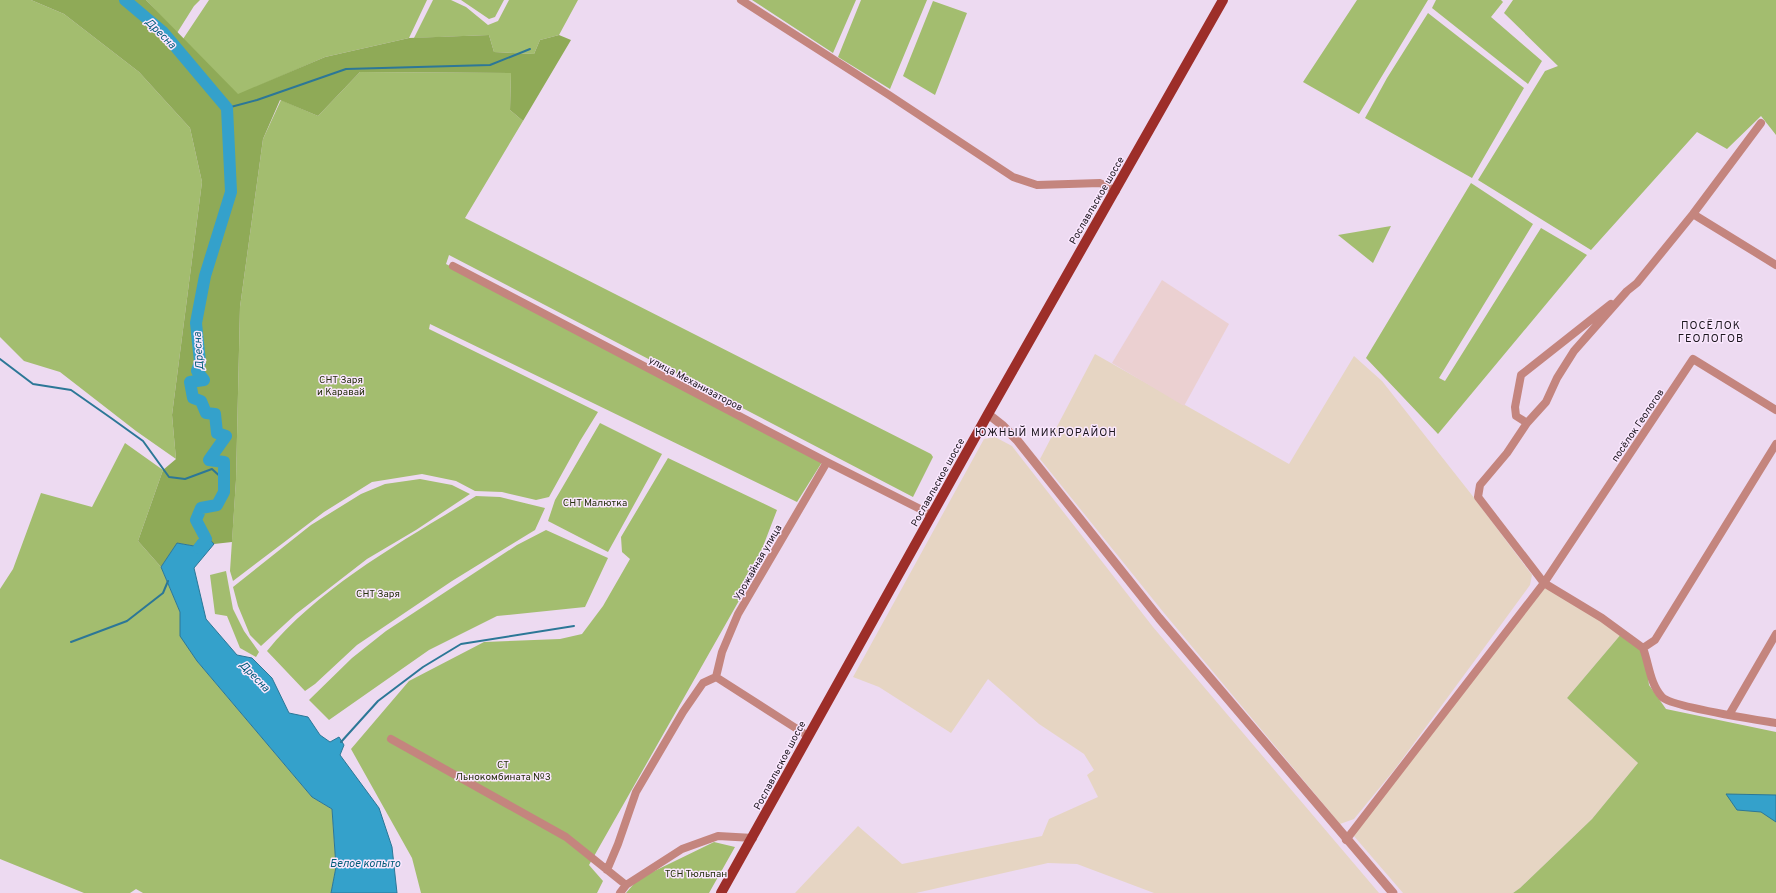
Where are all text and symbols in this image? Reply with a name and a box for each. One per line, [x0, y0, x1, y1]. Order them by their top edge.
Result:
water label: Дресна [142, 15, 179, 52]
street label: Рославльское шоссе [1067, 155, 1128, 247]
district label: ПОСЁЛОК ГЕОЛОГОВ [1678, 318, 1744, 346]
water label: Дресна [191, 331, 207, 370]
street label: улица Механизаторов [646, 354, 745, 415]
park label: СНТ Заря и Каравай [317, 374, 365, 399]
street label: посёлок Геологов [1609, 387, 1667, 465]
district label: ЮЖНЫЙ МИКРОРАЙОН [975, 425, 1117, 440]
street label: Рославльское шоссе [909, 436, 968, 529]
park label: СНТ Малютка [563, 497, 627, 510]
street label: Урожайная улица [731, 523, 785, 603]
park label: СНТ Заря [356, 588, 400, 601]
water label: Дресна [236, 658, 273, 695]
street label: Рославльское шоссе [751, 719, 809, 812]
park label: СТ Льнокомбината №3 [455, 759, 551, 784]
water label: Белое копыто [330, 857, 400, 871]
park label: ТСН Тюльпан [665, 868, 727, 881]

